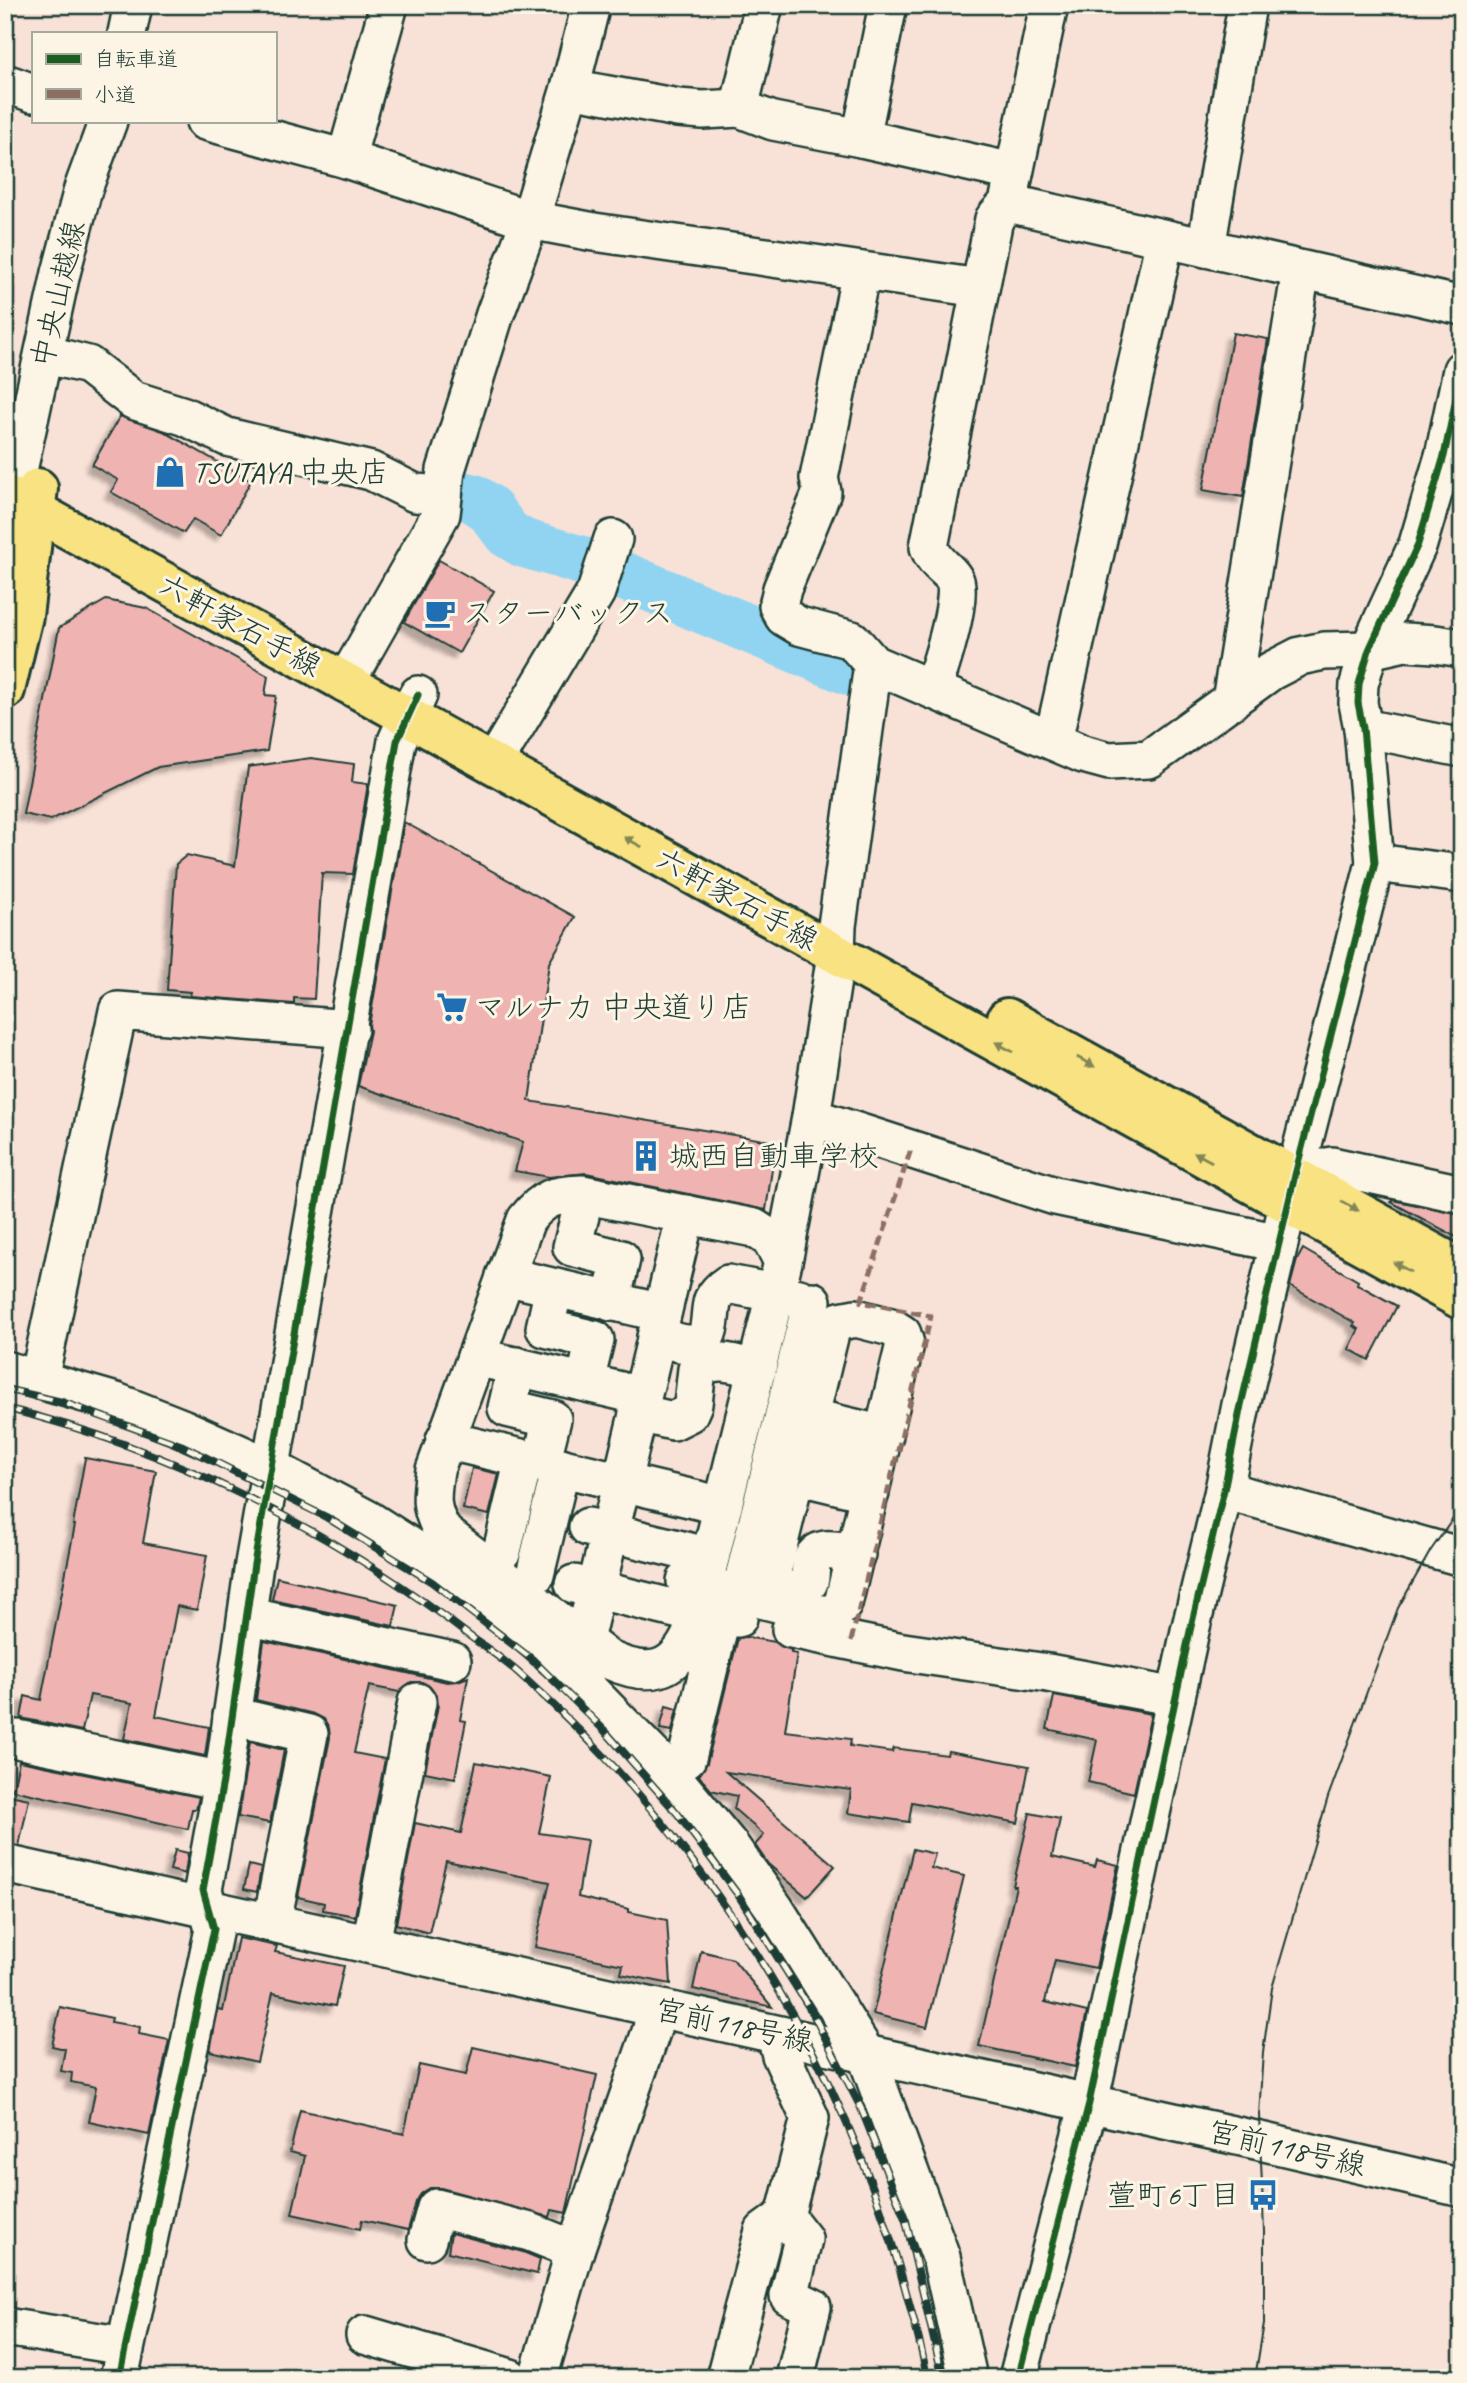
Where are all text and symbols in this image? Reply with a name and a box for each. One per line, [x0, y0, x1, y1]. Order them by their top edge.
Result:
legend [32, 32, 276, 122]
text: 自転車道 [94, 46, 178, 72]
text: 小道 [94, 82, 136, 108]
street label: 中央山越線 [23, 217, 93, 371]
place label: TSUTAYA 中央店 [193, 453, 389, 491]
shop icon: TSUTAYA 中央店 [153, 455, 187, 489]
street label: 六軒家石手線 [152, 565, 328, 685]
place label: スターバックス [463, 594, 673, 632]
cafe icon: スターバックス [423, 596, 457, 630]
one-way arrow [623, 836, 643, 848]
street label: 六軒家石手線 [649, 839, 825, 959]
place label: マルナカ 中央道り店 [475, 988, 752, 1026]
supermarket icon: マルナカ 中央道り店 [435, 990, 469, 1024]
one-way arrow [994, 1041, 1013, 1053]
one-way arrow [1076, 1056, 1096, 1067]
place label: 城西自動車学校 [669, 1137, 879, 1175]
building icon: 城西自動車学校 [629, 1139, 663, 1173]
one-way arrow [1193, 1151, 1212, 1163]
one-way arrow [1340, 1200, 1360, 1212]
one-way arrow [1392, 1261, 1412, 1273]
street label: 宮前118号線 [652, 1990, 816, 2060]
street label: 宮前118号線 [1205, 2111, 1369, 2185]
place label: 萱町6丁目 [1107, 2176, 1240, 2214]
bus stop icon: 萱町6丁目 [1246, 2178, 1280, 2212]

